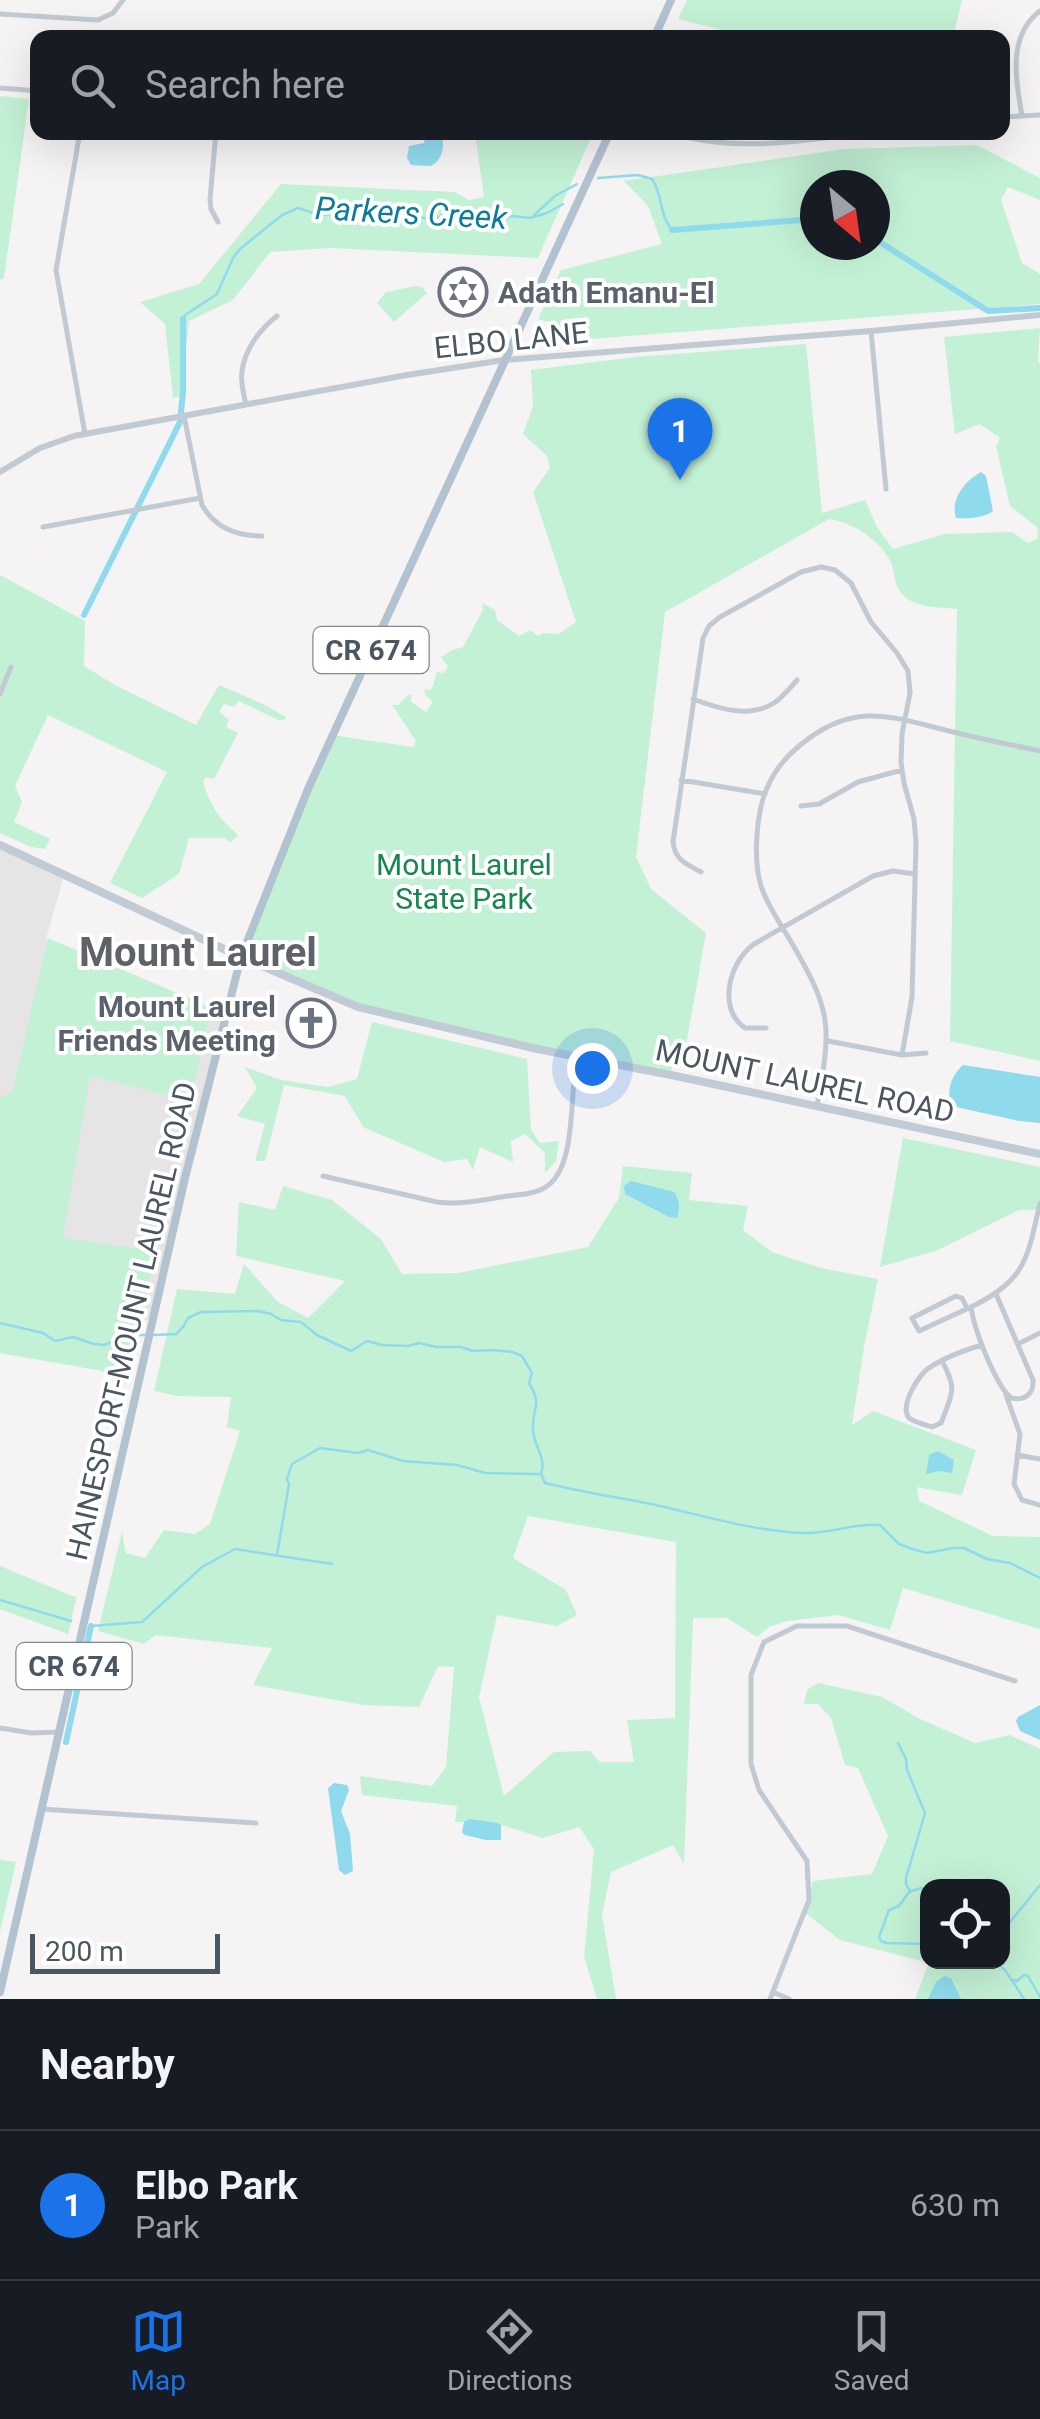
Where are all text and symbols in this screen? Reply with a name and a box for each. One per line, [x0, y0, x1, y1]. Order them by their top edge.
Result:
search box [30, 30, 1010, 140]
icon: search [65, 58, 120, 113]
text: Search here [145, 63, 345, 107]
north arrow [800, 170, 890, 260]
water label: Parkers Creek [314, 189, 509, 237]
synagogue icon: Adath Emanu-El [437, 266, 489, 318]
place label: Adath Emanu-El [498, 275, 715, 310]
street label: ELBO LANE [432, 315, 590, 365]
pin: 1 [648, 398, 712, 480]
road number: CR 674 [314, 627, 428, 673]
park label: Mount Laurel State Park [376, 847, 552, 916]
district label: Mount Laurel [79, 929, 317, 976]
place label: Mount Laurel Friends Meeting [58, 989, 276, 1058]
church icon: Mount Laurel Friends Meeting [285, 997, 337, 1049]
street label: MOUNT LAUREL ROAD [652, 1032, 958, 1130]
your location [567, 1043, 618, 1094]
street label: HAINESPORT-MOUNT LAUREL ROAD [59, 1078, 203, 1564]
road number: CR 674 [17, 1643, 132, 1689]
map controls [920, 1879, 1010, 1969]
button: locate [920, 1879, 1010, 1969]
scale bar [30, 1929, 220, 1974]
text: 200 m [45, 1935, 124, 1968]
text: Nearby [40, 2040, 175, 2089]
text: Elbo Park [135, 2164, 298, 2208]
text: 1 [63, 2186, 82, 2224]
text: 630 m [910, 2186, 1000, 2224]
text: Park [135, 2208, 199, 2246]
tab: Map [131, 2304, 186, 2397]
tab: Directions [447, 2304, 573, 2397]
tab: Saved [834, 2304, 909, 2397]

